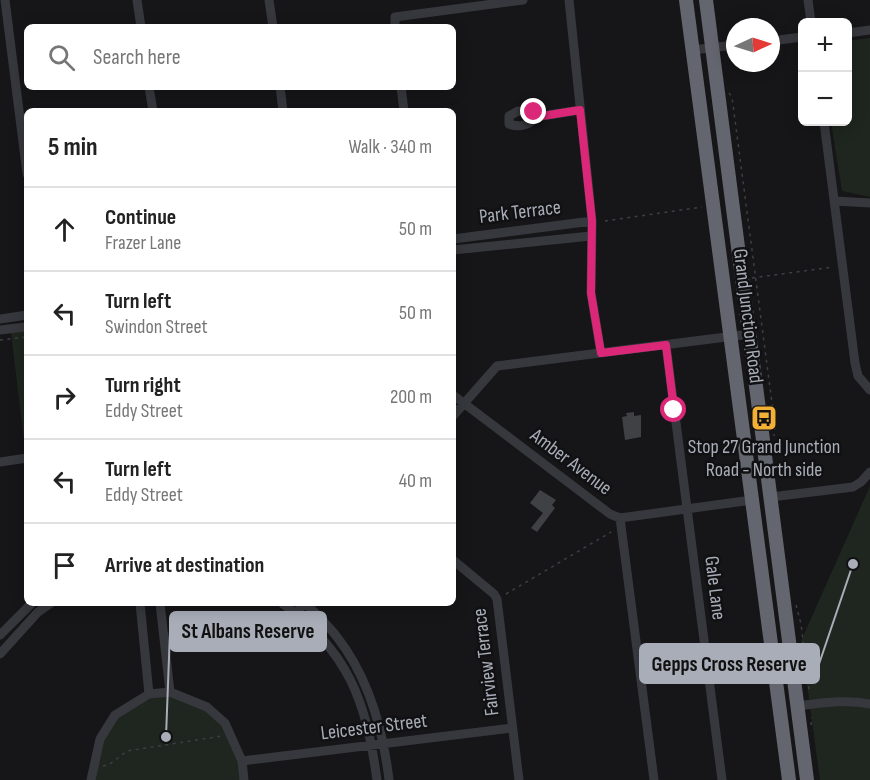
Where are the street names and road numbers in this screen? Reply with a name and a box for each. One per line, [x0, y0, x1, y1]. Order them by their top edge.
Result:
street label: Park Terrace [478, 195, 562, 229]
street label: Grand Junction Road [728, 247, 768, 385]
street label: Amber Avenue [525, 423, 617, 500]
street label: Gale Lane [699, 555, 731, 621]
street label: Fairview Terrace [468, 607, 504, 717]
street label: Leicester Street [319, 709, 429, 745]

